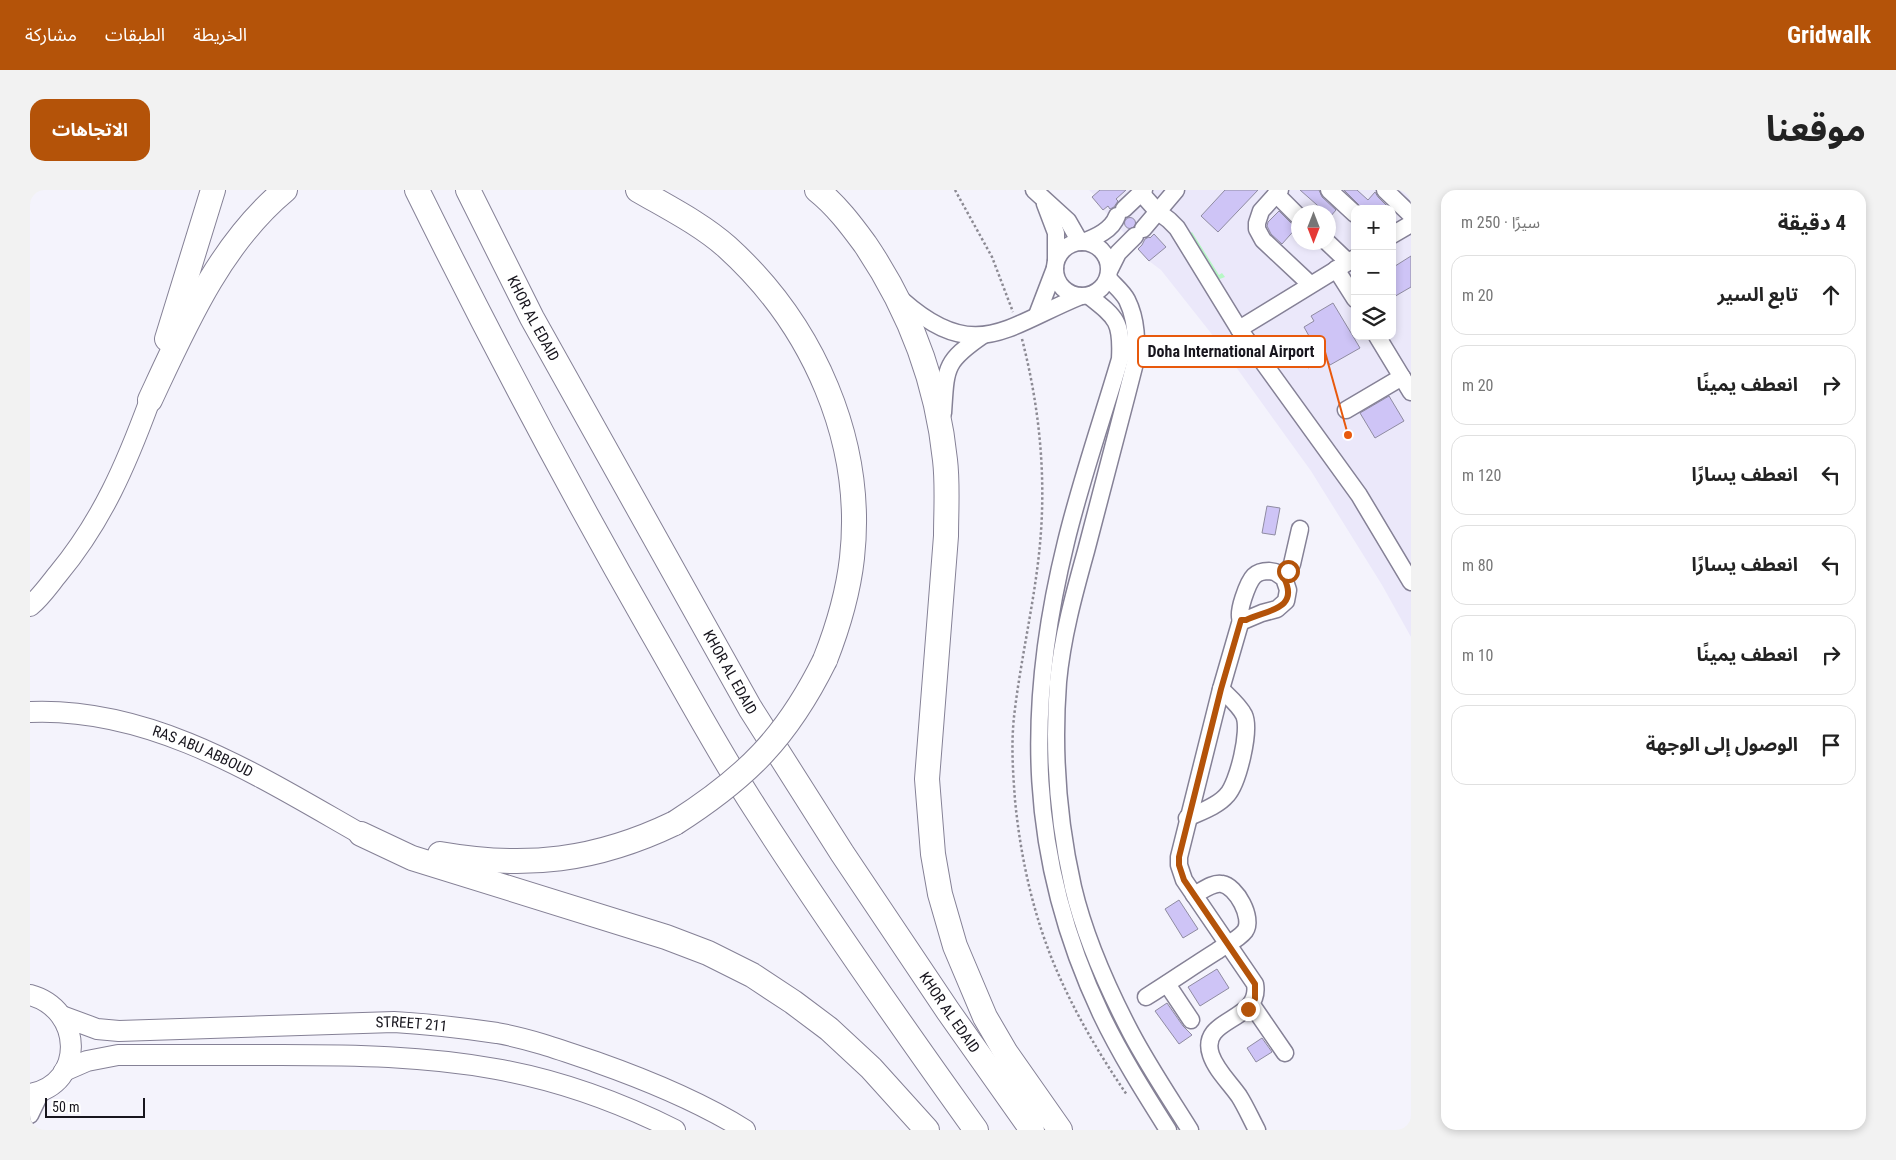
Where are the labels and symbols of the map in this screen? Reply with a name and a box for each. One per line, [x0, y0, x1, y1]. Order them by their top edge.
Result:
north arrow [1291, 205, 1336, 250]
street label: KHOR AL EDAID [503, 273, 563, 364]
callout: Doha International Airport [1138, 336, 1325, 367]
text: Doha International Airport [1148, 342, 1315, 361]
route start [1277, 560, 1300, 583]
street label: KHOR AL EDAID [699, 627, 761, 718]
street label: RAS ABU ABBOUD [150, 722, 256, 781]
street label: KHOR AL EDAID [916, 969, 984, 1056]
route end [1237, 998, 1260, 1021]
street label: STREET 211 [375, 1013, 448, 1035]
scale bar [45, 1095, 145, 1118]

